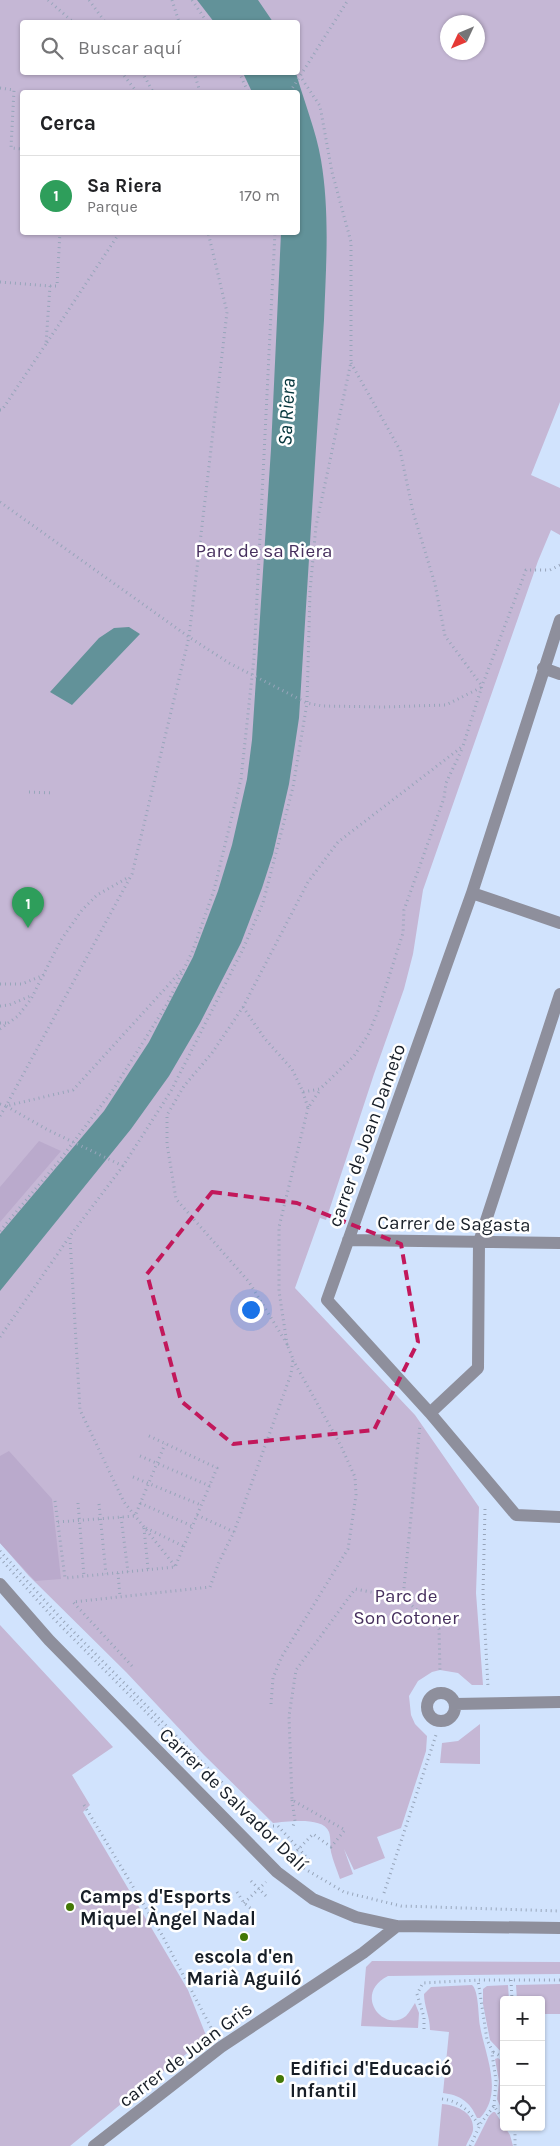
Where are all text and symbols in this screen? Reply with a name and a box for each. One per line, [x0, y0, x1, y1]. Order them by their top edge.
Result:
north arrow [440, 15, 485, 60]
search box [20, 20, 300, 75]
icon: search [38, 34, 66, 62]
text: Buscar aquí [78, 37, 182, 59]
text: Cerca [40, 111, 96, 135]
text: Sa Riera [87, 175, 162, 197]
text: 1 [53, 186, 59, 205]
text: 170 m [239, 186, 280, 205]
text: Parque [87, 197, 138, 216]
water label: Sa Riera [273, 378, 300, 447]
park label: Parc de sa Riera [195, 540, 333, 562]
pin: 1 [12, 887, 44, 928]
street label: carrer de Joan Dameto [324, 1041, 410, 1230]
street label: Carrer de Sagasta [377, 1212, 531, 1236]
your location [238, 1297, 264, 1323]
park label: Parc de Son Cotoner [353, 1585, 459, 1629]
street label: Carrer de Salvador Dalí [155, 1723, 312, 1876]
place label: Camps d'Esports Miquel Àngel Nadal [80, 1886, 256, 1930]
marker: Camps d'Esports Miquel Àngel Nadal [64, 1901, 76, 1913]
marker: escola d'en Marià Aguiló [238, 1931, 250, 1943]
place label: escola d'en Marià Aguiló [187, 1946, 301, 1990]
map controls [500, 1996, 545, 2131]
button: + [500, 1996, 545, 2041]
street label: carrer de Juan Gris [115, 1998, 257, 2112]
button: − [500, 2041, 545, 2086]
place label: Edifici d'Educació Infantil [290, 2058, 451, 2102]
marker: Edifici d'Educació Infantil [274, 2073, 286, 2085]
button: locate [500, 2086, 545, 2131]

